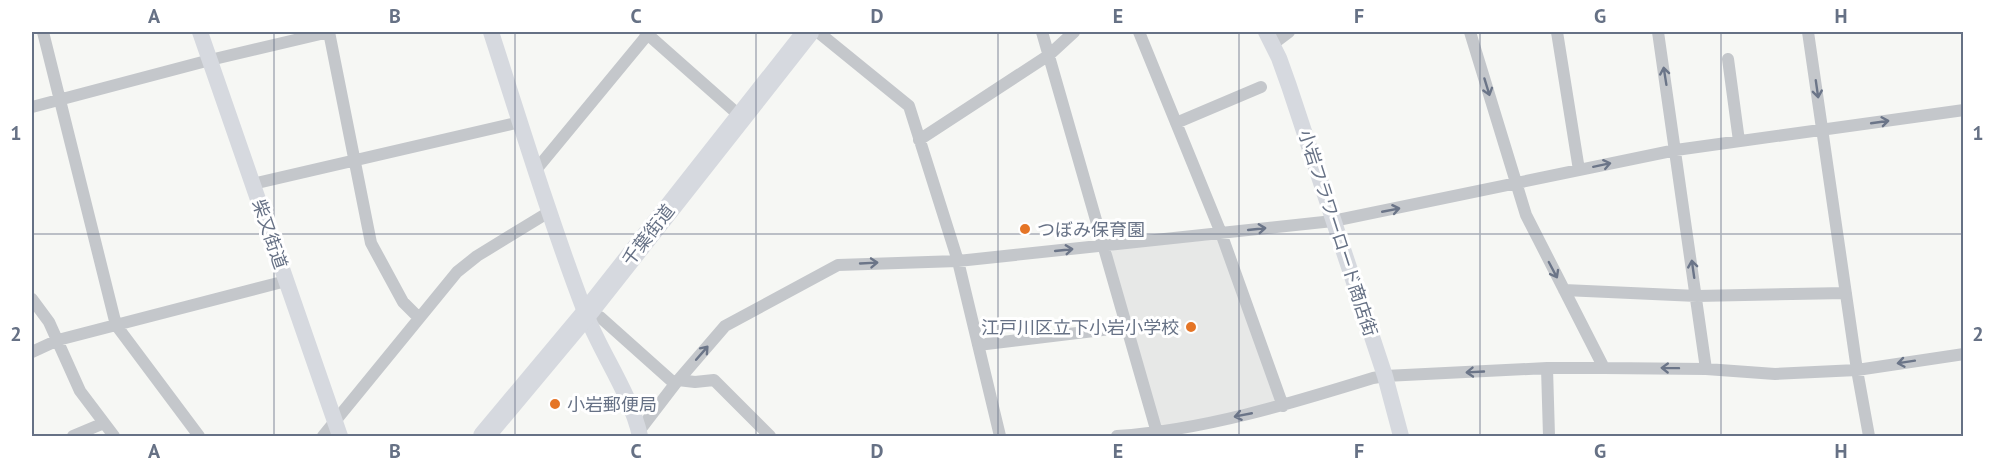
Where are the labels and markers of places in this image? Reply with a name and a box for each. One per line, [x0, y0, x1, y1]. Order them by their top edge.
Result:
place label: つぼみ保育園 [1037, 218, 1145, 241]
marker: つぼみ保育園 [1018, 222, 1032, 236]
place label: 江戸川区立下小岩小学校 [981, 316, 1179, 339]
marker: 江戸川区立下小岩小学校 [1184, 320, 1198, 334]
place label: 小岩郵便局 [567, 393, 657, 416]
marker: 小岩郵便局 [548, 397, 562, 411]

